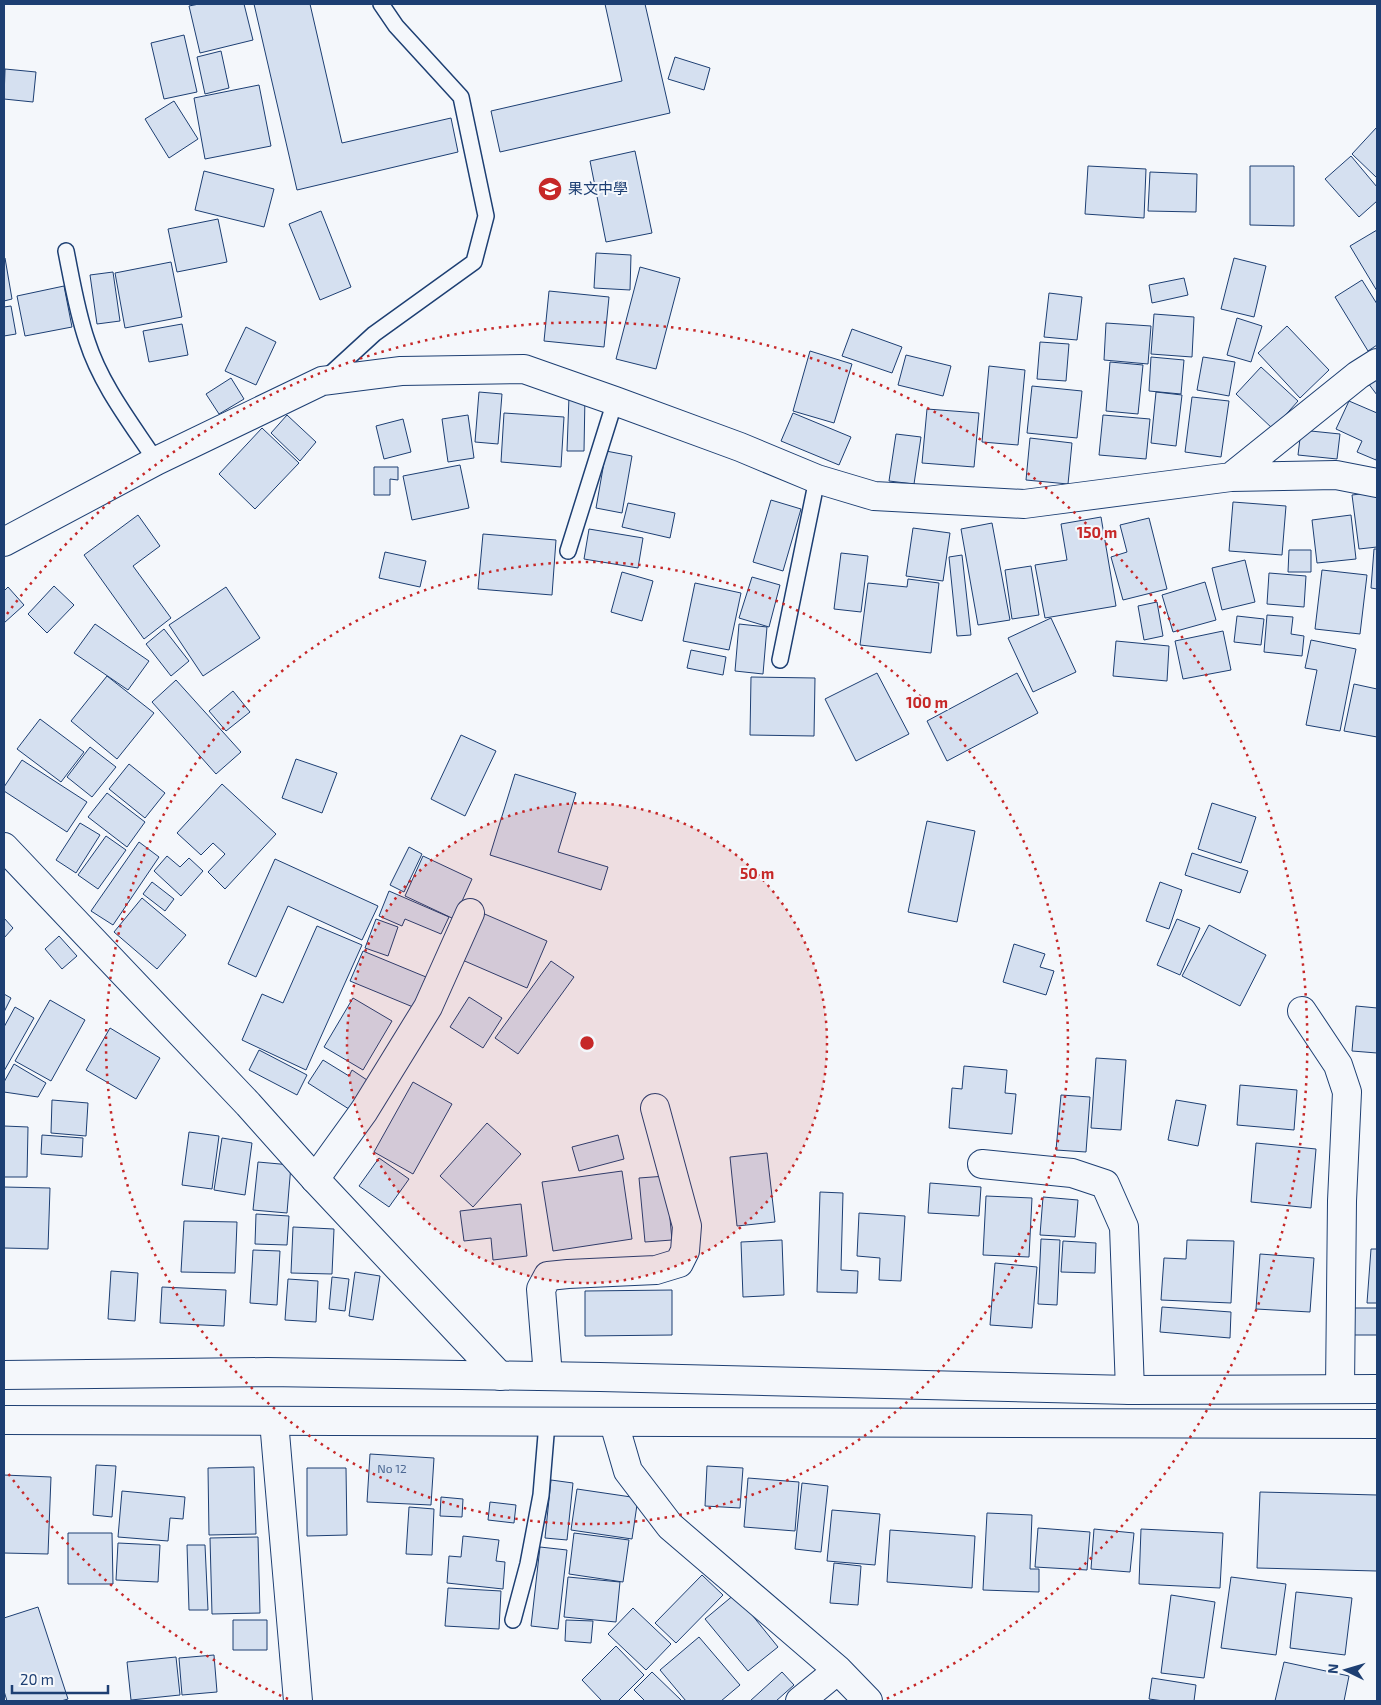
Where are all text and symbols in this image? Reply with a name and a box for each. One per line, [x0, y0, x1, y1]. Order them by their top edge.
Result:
school or university icon: 果文中學 [537, 176, 563, 202]
place label: 果文中學 [568, 179, 628, 197]
text: 150 m [1077, 523, 1117, 541]
text: 100 m [906, 693, 948, 711]
text: 50 m [740, 864, 774, 882]
centre of rings [578, 1034, 596, 1052]
house number: No 12 [377, 1461, 407, 1475]
north arrow [1321, 1645, 1371, 1695]
scale bar [12, 1662, 109, 1694]
text: N [1324, 1663, 1341, 1675]
text: 20 m [20, 1670, 54, 1688]

